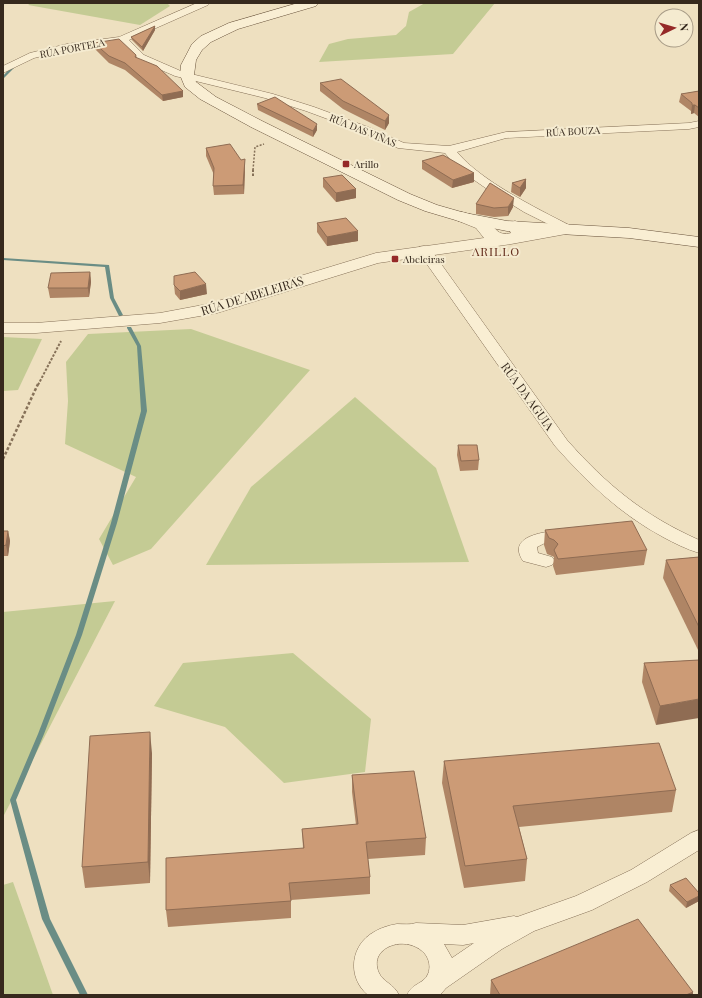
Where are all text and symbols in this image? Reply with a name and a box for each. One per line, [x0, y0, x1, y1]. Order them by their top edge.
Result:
north arrow [654, 8, 694, 48]
text: N [677, 22, 692, 32]
street label: RÚA PORTELA [38, 35, 106, 61]
street label: RÚA DAS VIÑAS [327, 110, 399, 150]
street label: RÚA BOUZA [545, 123, 601, 139]
place label: Arillo [353, 157, 379, 171]
marker: Arillo [341, 159, 351, 169]
district label: ARILLO [471, 243, 520, 259]
place label: Abeleiras [402, 252, 445, 266]
marker: Abeleiras [390, 254, 400, 264]
street label: RÚA DE ABELEIRAS [199, 272, 305, 318]
street label: RÚA DA AGUIA [498, 359, 558, 434]

